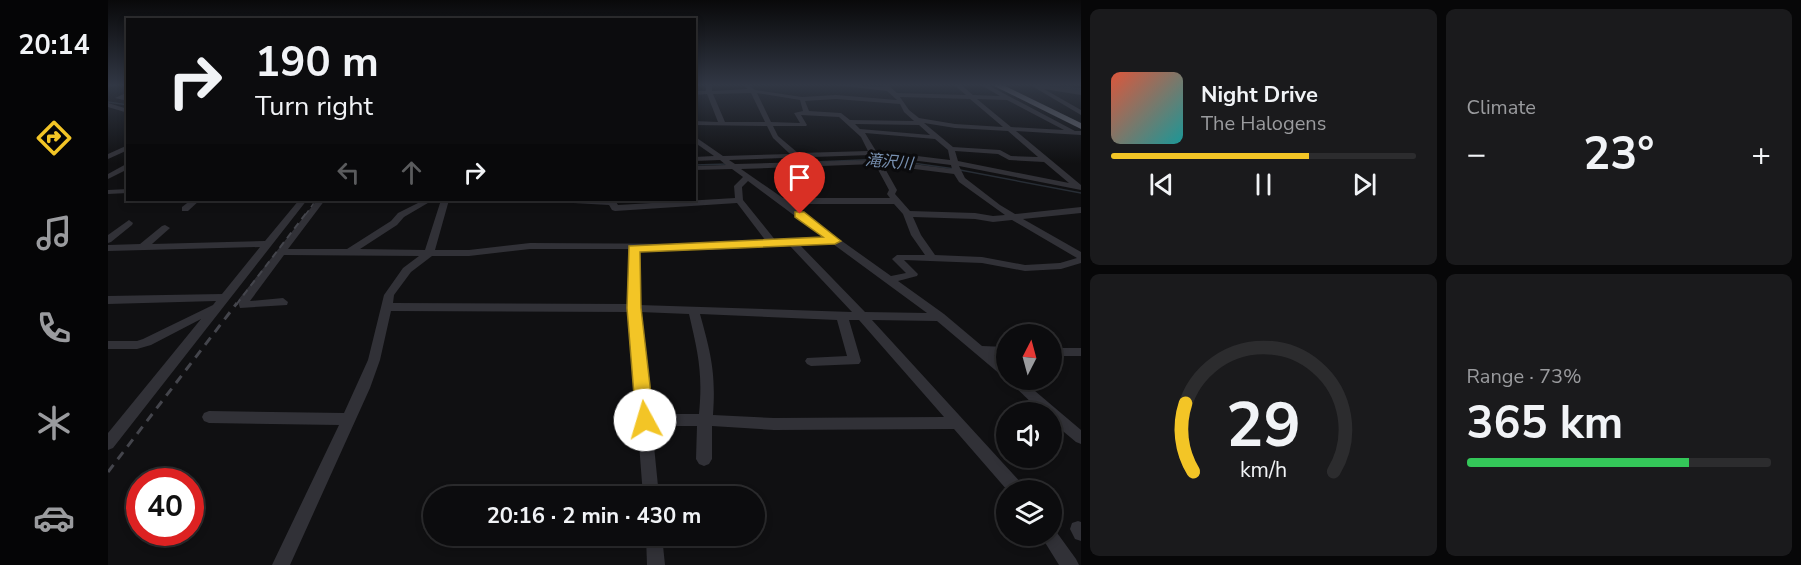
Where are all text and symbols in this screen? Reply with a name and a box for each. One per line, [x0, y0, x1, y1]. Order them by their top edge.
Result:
text: 20:14 [18, 27, 90, 64]
text: 190 m [255, 34, 379, 91]
icon: right [156, 42, 234, 120]
text: Night Drive [1201, 80, 1318, 110]
text: Turn right [255, 88, 373, 125]
text: Climate [1467, 94, 1536, 121]
text: The Halogens [1201, 110, 1326, 137]
icon: directions [33, 117, 75, 159]
text: 23° [1583, 124, 1654, 185]
text: − [1467, 132, 1486, 177]
text: + [1751, 132, 1771, 177]
water label: 滝沢川 [864, 149, 916, 175]
pin [774, 152, 825, 214]
icon: left [332, 156, 365, 189]
icon: ahead [395, 156, 428, 189]
icon: right [458, 156, 491, 189]
icon: arrive [783, 161, 816, 194]
icon: previous [1145, 168, 1178, 201]
icon: pause [1247, 168, 1280, 201]
icon: next [1348, 168, 1381, 201]
icon: music [33, 212, 75, 254]
icon: phone [33, 307, 75, 349]
north arrow [996, 324, 1062, 390]
map controls [996, 324, 1062, 546]
text: Range · 73% [1467, 363, 1582, 390]
text: 29 [1226, 383, 1301, 468]
position arrow [613, 388, 677, 452]
text: 365 km [1467, 393, 1623, 454]
icon: climate [33, 402, 75, 444]
button: sound [996, 402, 1062, 468]
text: km/h [1240, 455, 1287, 485]
speed limit sign: 40 [126, 468, 204, 546]
button: layers [996, 480, 1062, 546]
icon: car [33, 497, 75, 539]
text: 20:16 · 2 min · 430 m [487, 501, 701, 531]

